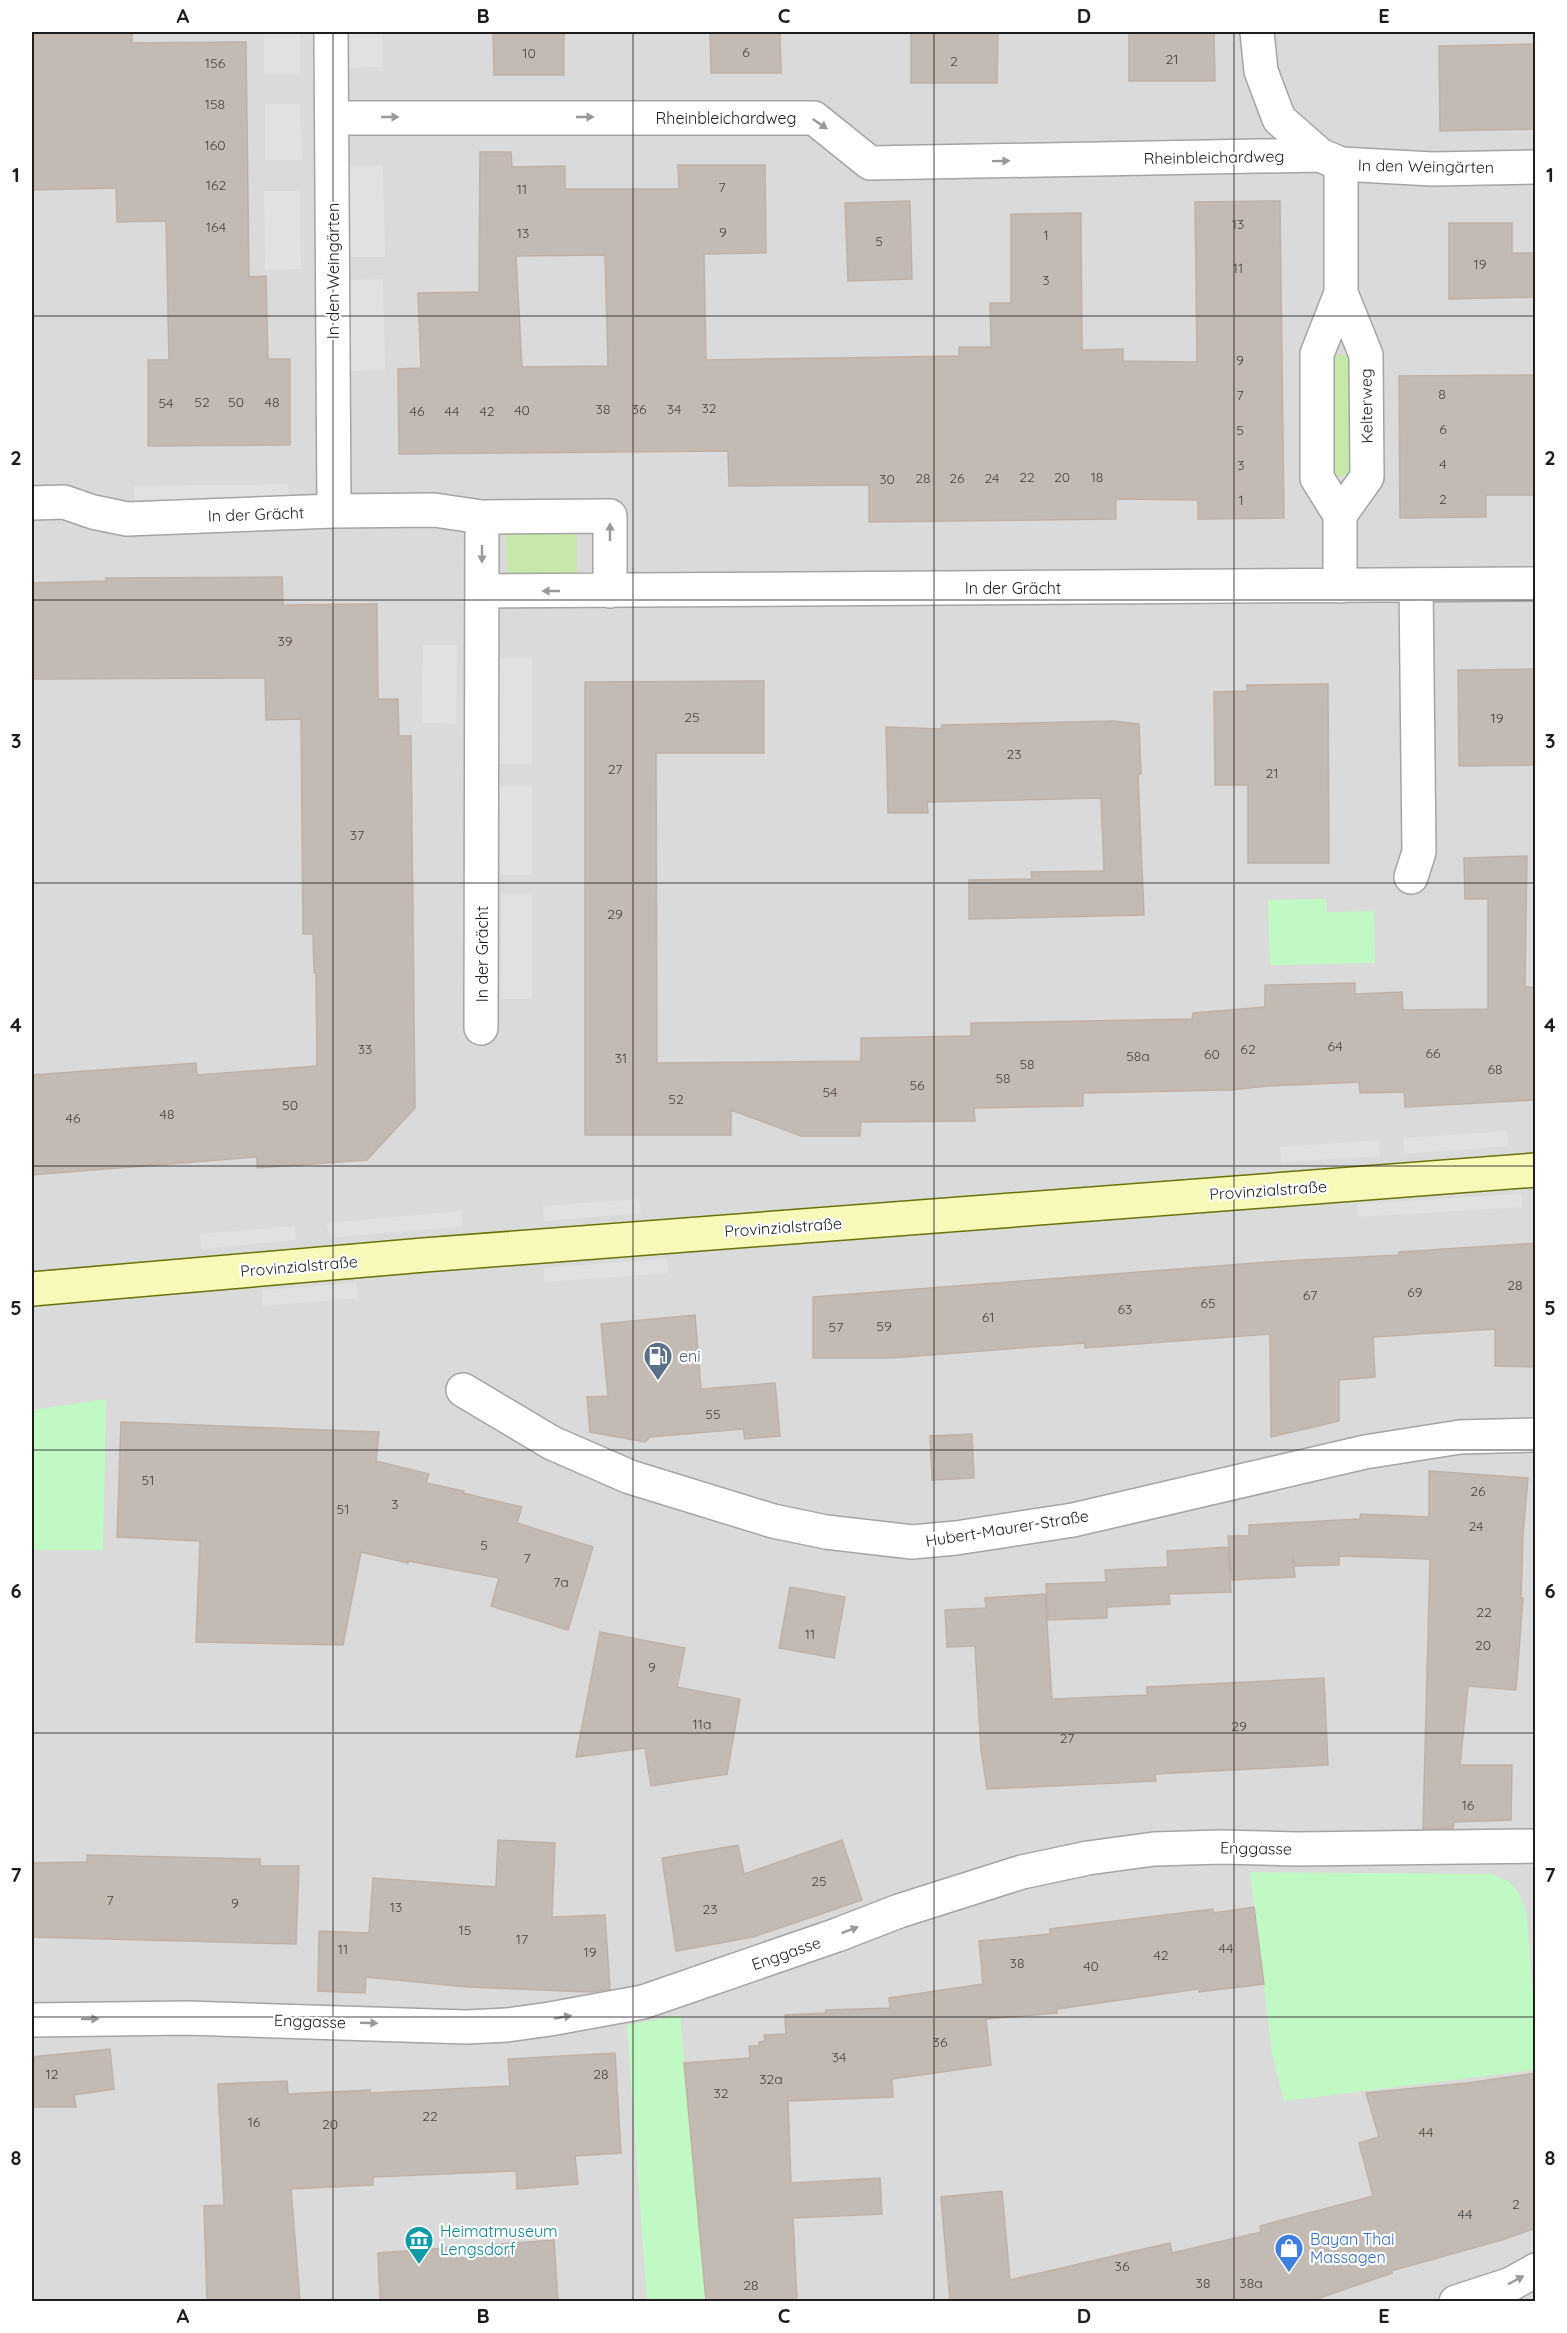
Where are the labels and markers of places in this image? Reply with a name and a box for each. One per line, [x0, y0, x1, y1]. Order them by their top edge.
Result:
fuel station icon: eni [642, 1340, 674, 1382]
place label: eni [679, 1346, 701, 1366]
place label: Heimatmuseum Lengsdorf [440, 2221, 558, 2259]
museum icon: Heimatmuseum Lengsdorf [403, 2224, 435, 2266]
place label: Bayan Thai Massagen [1310, 2229, 1394, 2267]
shop icon: Bayan Thai Massagen [1273, 2232, 1305, 2274]

